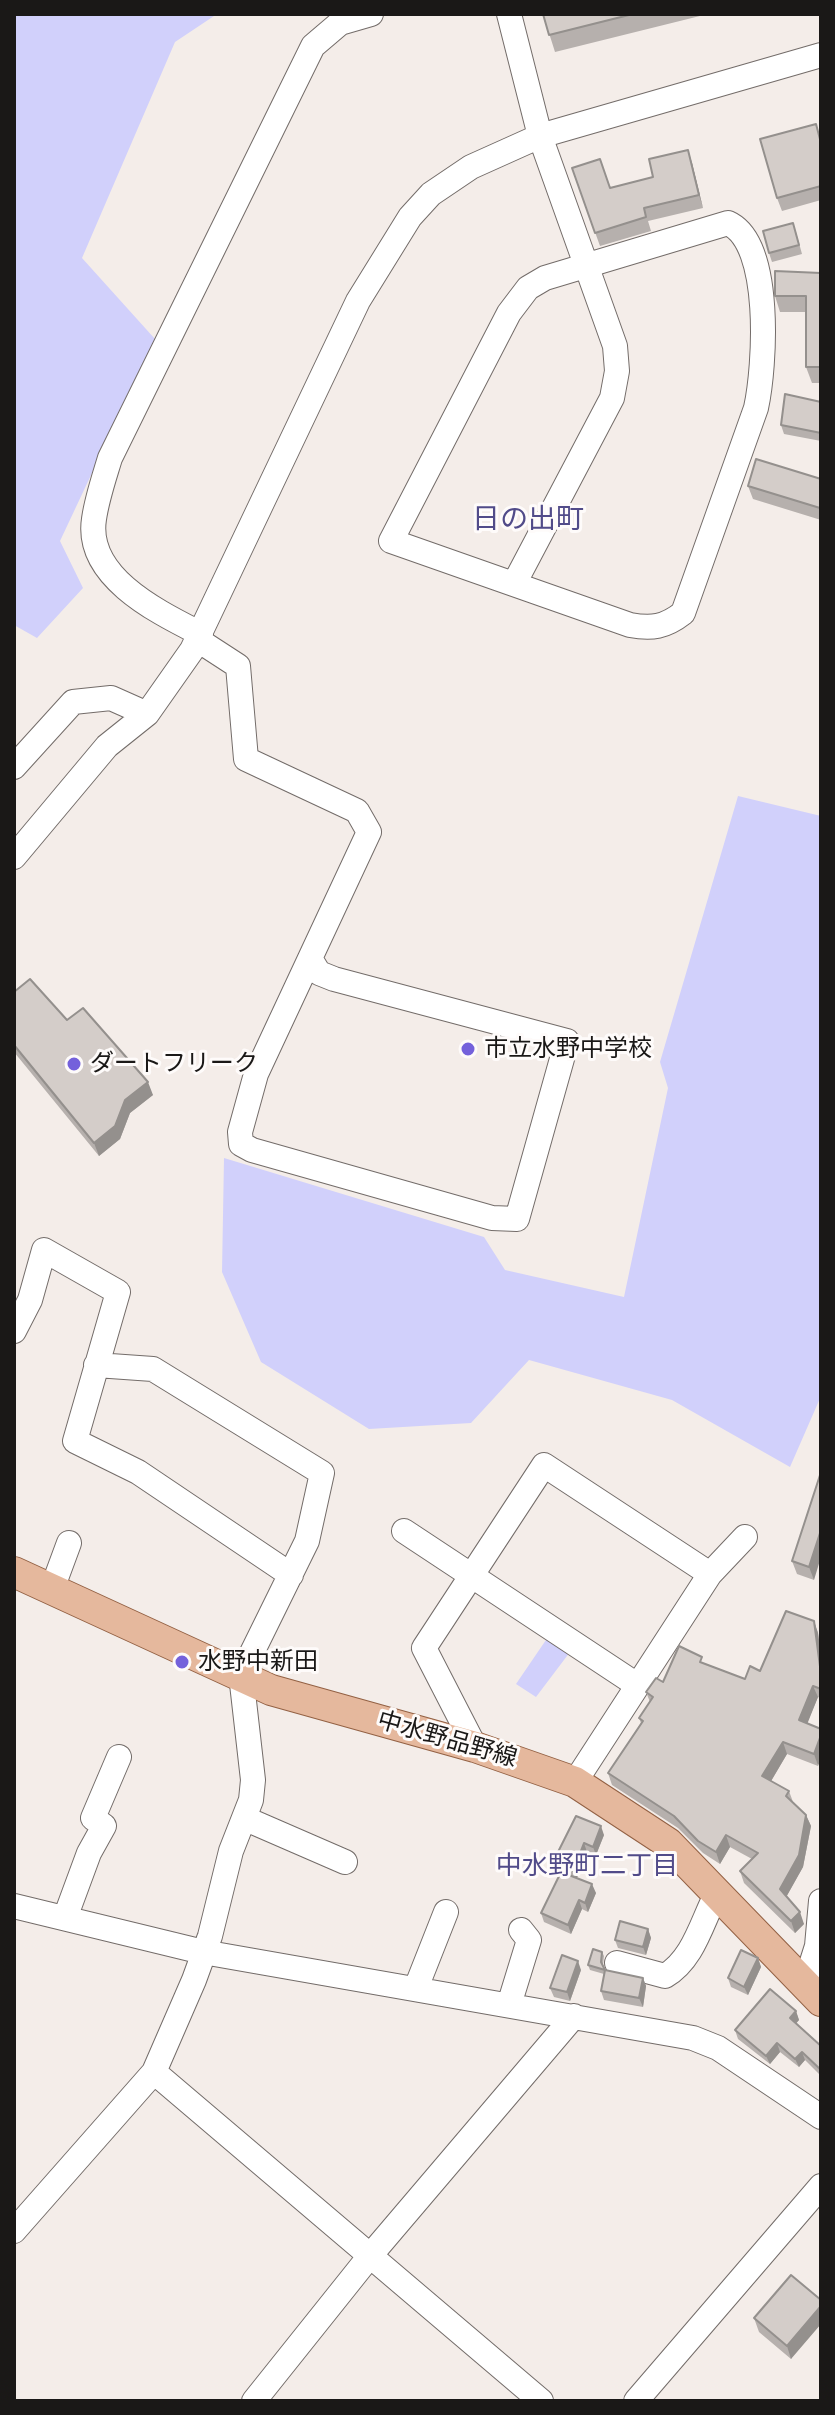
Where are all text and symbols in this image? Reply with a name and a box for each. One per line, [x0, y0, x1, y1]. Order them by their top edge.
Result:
district label: 日の出町 [472, 503, 584, 537]
place label: 市立水野中学校 [484, 1035, 652, 1063]
marker: 市立水野中学校 [459, 1040, 477, 1058]
place label: ダートフリーク [90, 1050, 258, 1078]
marker: ダートフリーク [65, 1055, 83, 1073]
place label: 水野中新田 [198, 1648, 318, 1676]
marker: 水野中新田 [173, 1653, 191, 1671]
street label: 中水野品野線 [374, 1706, 520, 1774]
district label: 中水野町二丁目 [496, 1851, 678, 1883]

